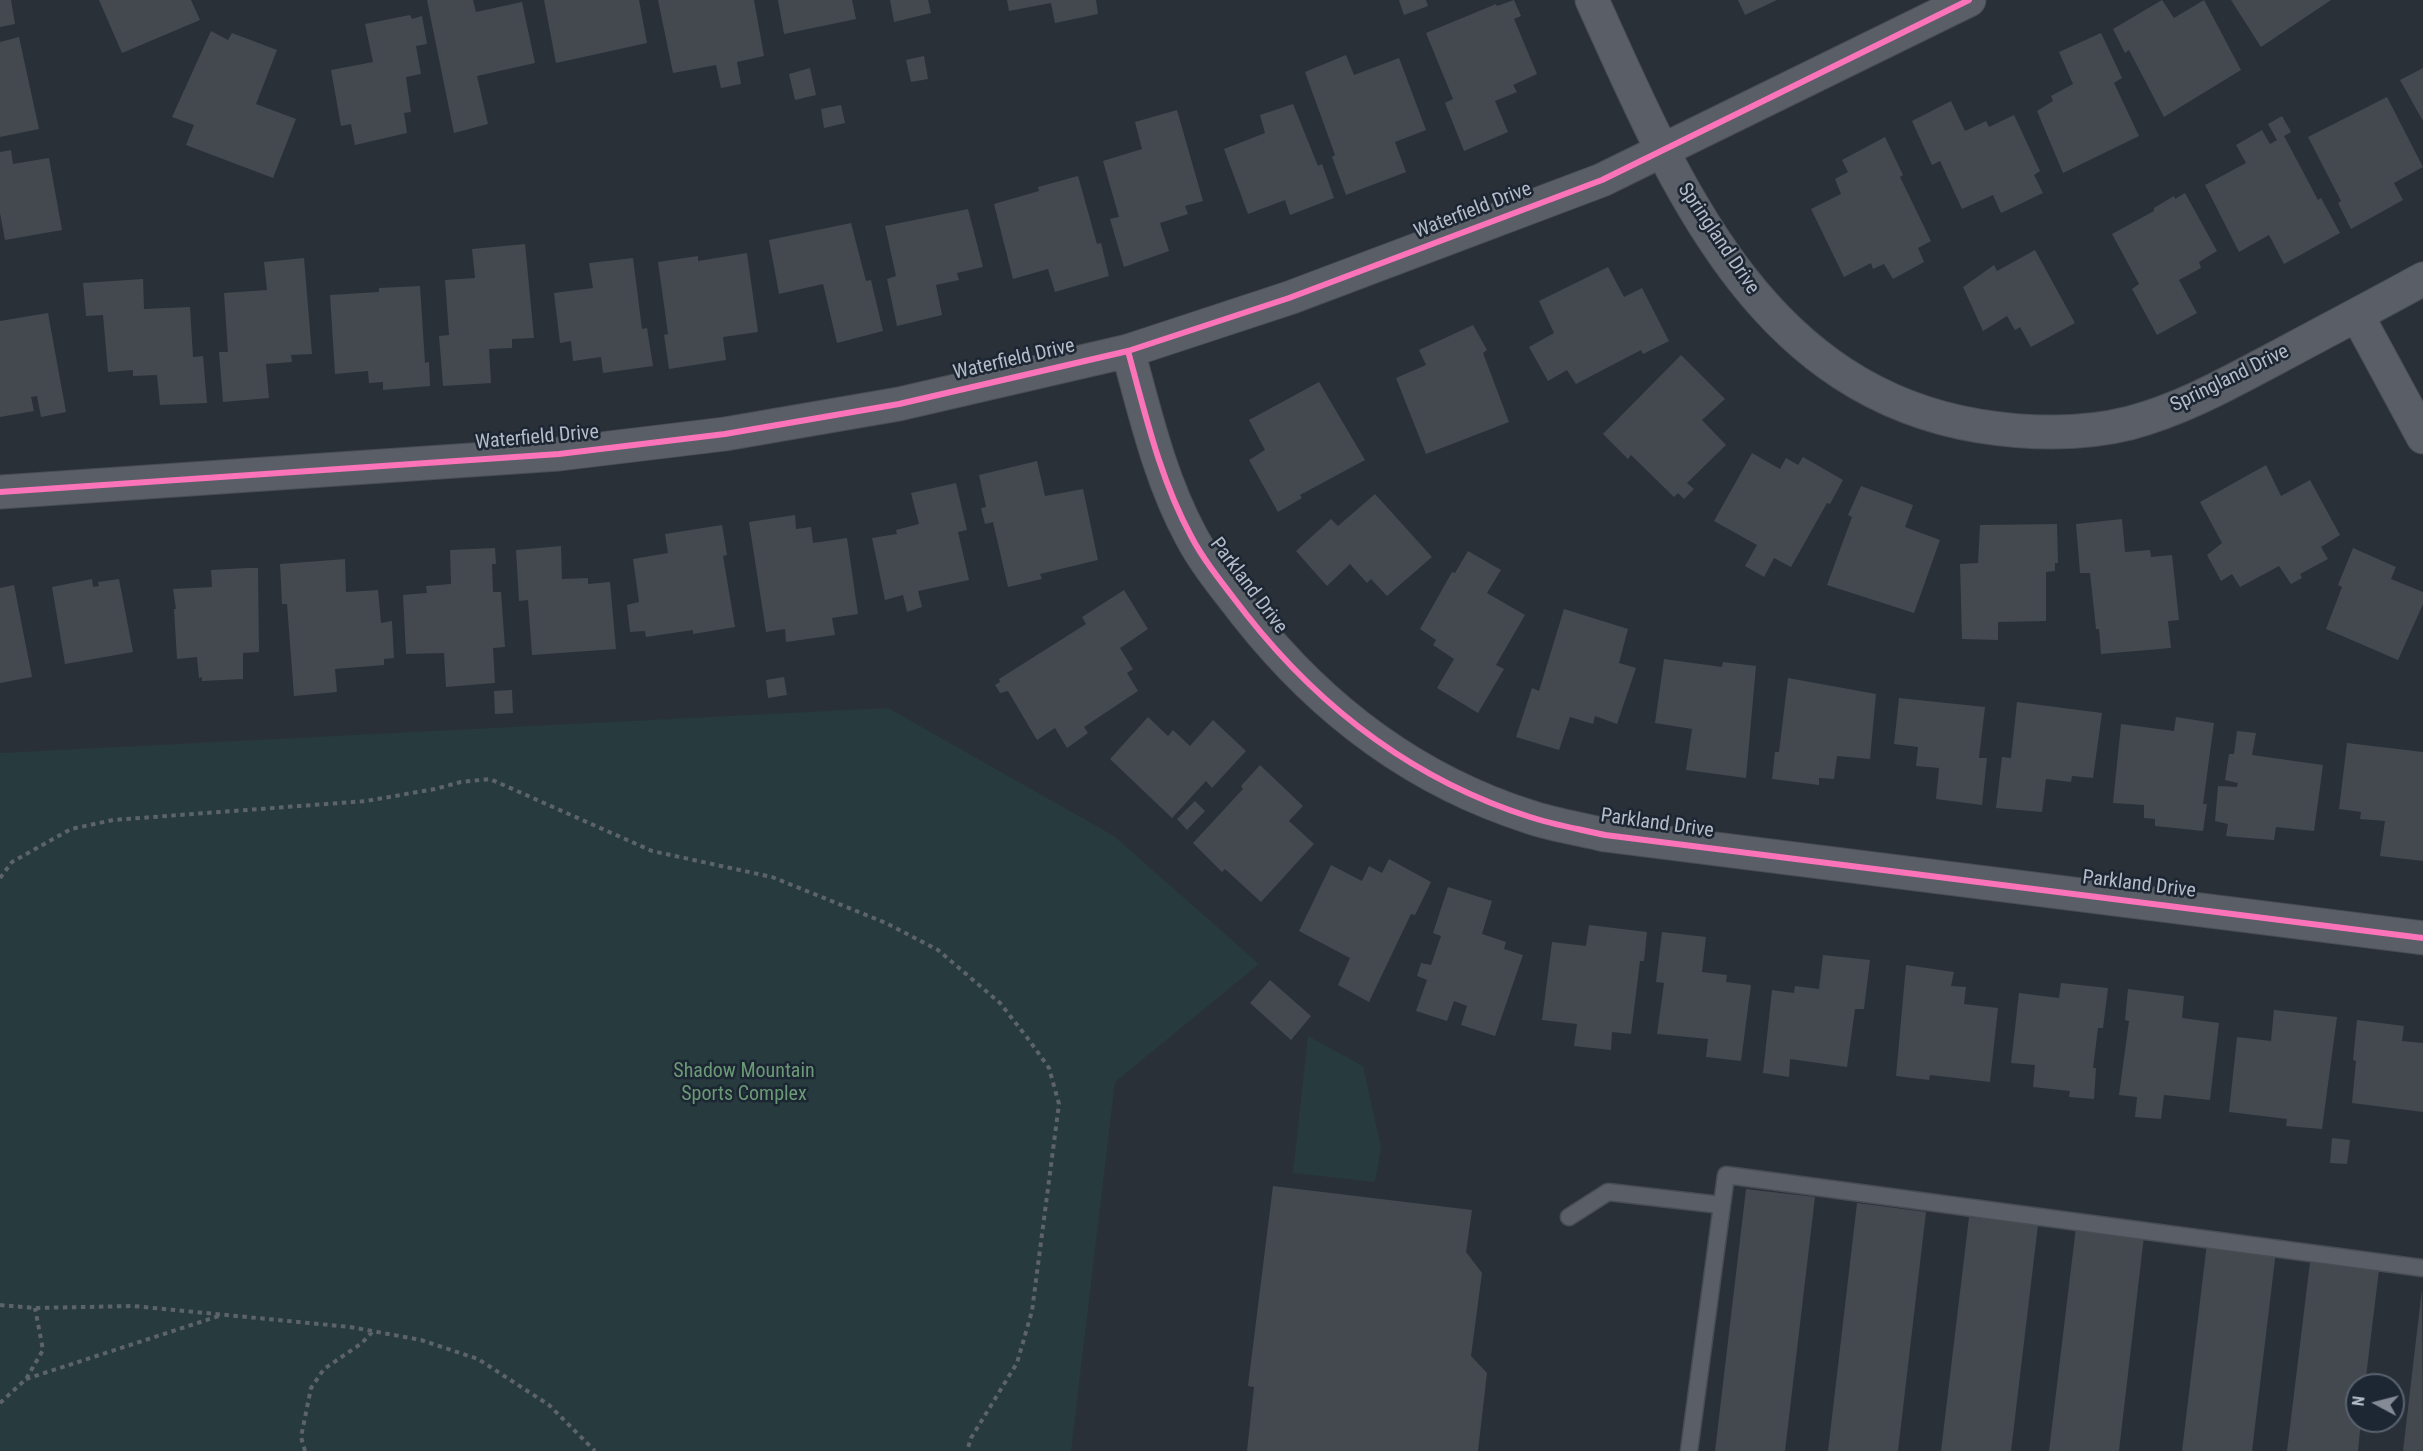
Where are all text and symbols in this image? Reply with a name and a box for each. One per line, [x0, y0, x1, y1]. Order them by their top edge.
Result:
street label: Waterfield Drive [1411, 178, 1535, 244]
street label: Springland Drive [1672, 179, 1764, 299]
street label: Waterfield Drive [951, 334, 1077, 386]
street label: Springland Drive [2167, 340, 2293, 418]
street label: Waterfield Drive [474, 421, 600, 455]
street label: Parkland Drive [1204, 533, 1292, 639]
street label: Parkland Drive [1599, 804, 1715, 844]
street label: Parkland Drive [2081, 866, 2197, 904]
park label: Shadow Mountain Sports Complex [673, 1060, 815, 1107]
north arrow [2345, 1373, 2405, 1433]
text: N [2349, 1395, 2369, 1407]

